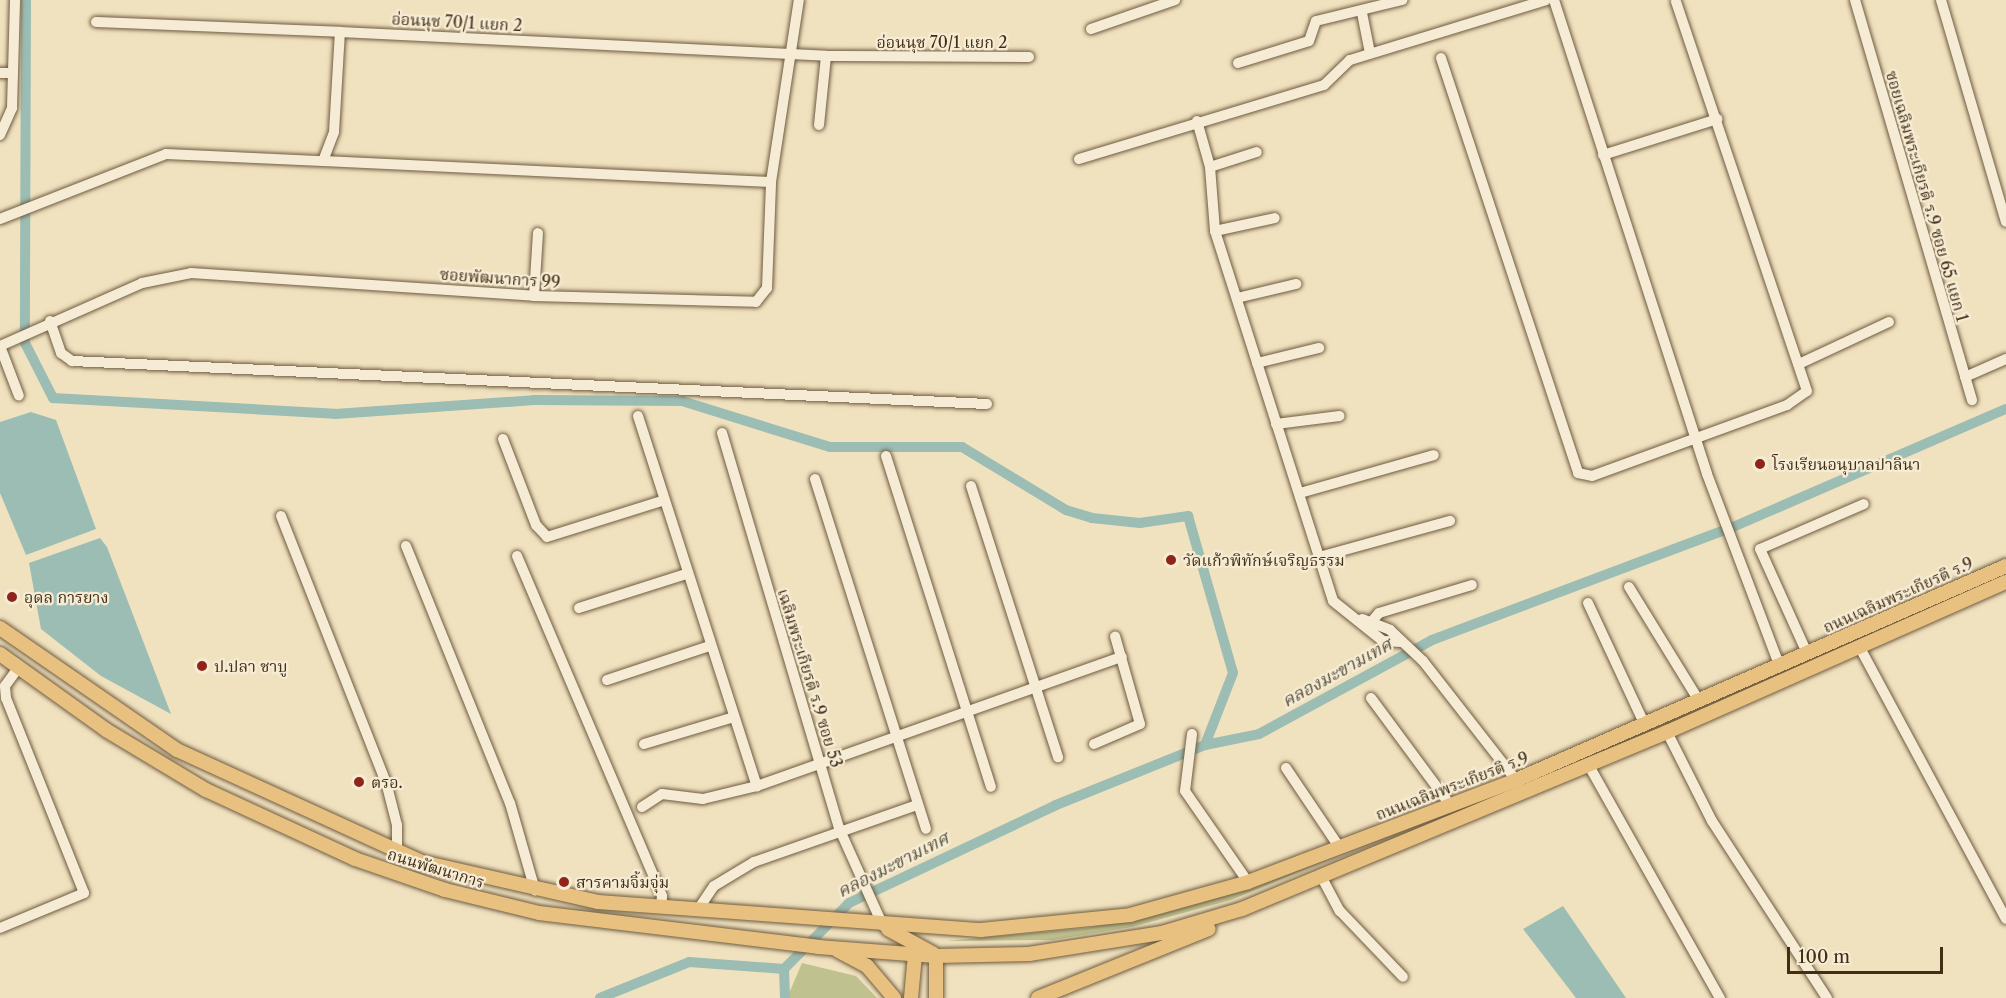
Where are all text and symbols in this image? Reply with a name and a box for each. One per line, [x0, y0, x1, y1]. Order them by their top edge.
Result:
street label: อ่อนนุช 70/1 แยก 2 [391, 9, 523, 35]
street label: อ่อนนุช 70/1 แยก 2 [877, 32, 1007, 52]
street label: ซอยเฉลิมพระเกียรติ ร.9 ซอย 65 แยก 1 [1882, 68, 1972, 324]
street label: ซอยพัฒนาการ 99 [439, 264, 561, 292]
place label: โรงเรียนอนุบาลปาลินา [1772, 454, 1920, 474]
marker: โรงเรียนอนุบาลปาลินา [1753, 457, 1767, 471]
place label: วัดแก้วพิทักษ์เจริญธรรม [1183, 550, 1345, 570]
marker: วัดแก้วพิทักษ์เจริญธรรม [1164, 553, 1178, 567]
street label: ถนนเฉลิมพระเกียรติ ร.9 [1820, 553, 1976, 637]
street label: เฉลิมพระเกียรติ ร.9 ซอย 53 [774, 586, 846, 770]
place label: อุดล การยาง [24, 587, 108, 607]
marker: อุดล การยาง [5, 590, 19, 604]
water label: คลองมะขามเทศ [1278, 634, 1396, 712]
place label: ป.ปลา ชาบู [214, 656, 287, 676]
marker: ป.ปลา ชาบู [195, 659, 209, 673]
street label: ถนนเฉลิมพระเกียรติ ร.9 [1373, 748, 1531, 824]
place label: ตรอ. [371, 772, 403, 792]
marker: ตรอ. [352, 775, 366, 789]
water label: คลองมะขามเทศ [834, 828, 952, 902]
street label: ถนนพัฒนาการ [385, 844, 487, 892]
place label: สารคามจิ้มจุ่ม [576, 872, 669, 892]
marker: สารคามจิ้มจุ่ม [557, 875, 571, 889]
scale bar [1790, 935, 1946, 973]
text: 100 m [1798, 946, 1850, 968]

